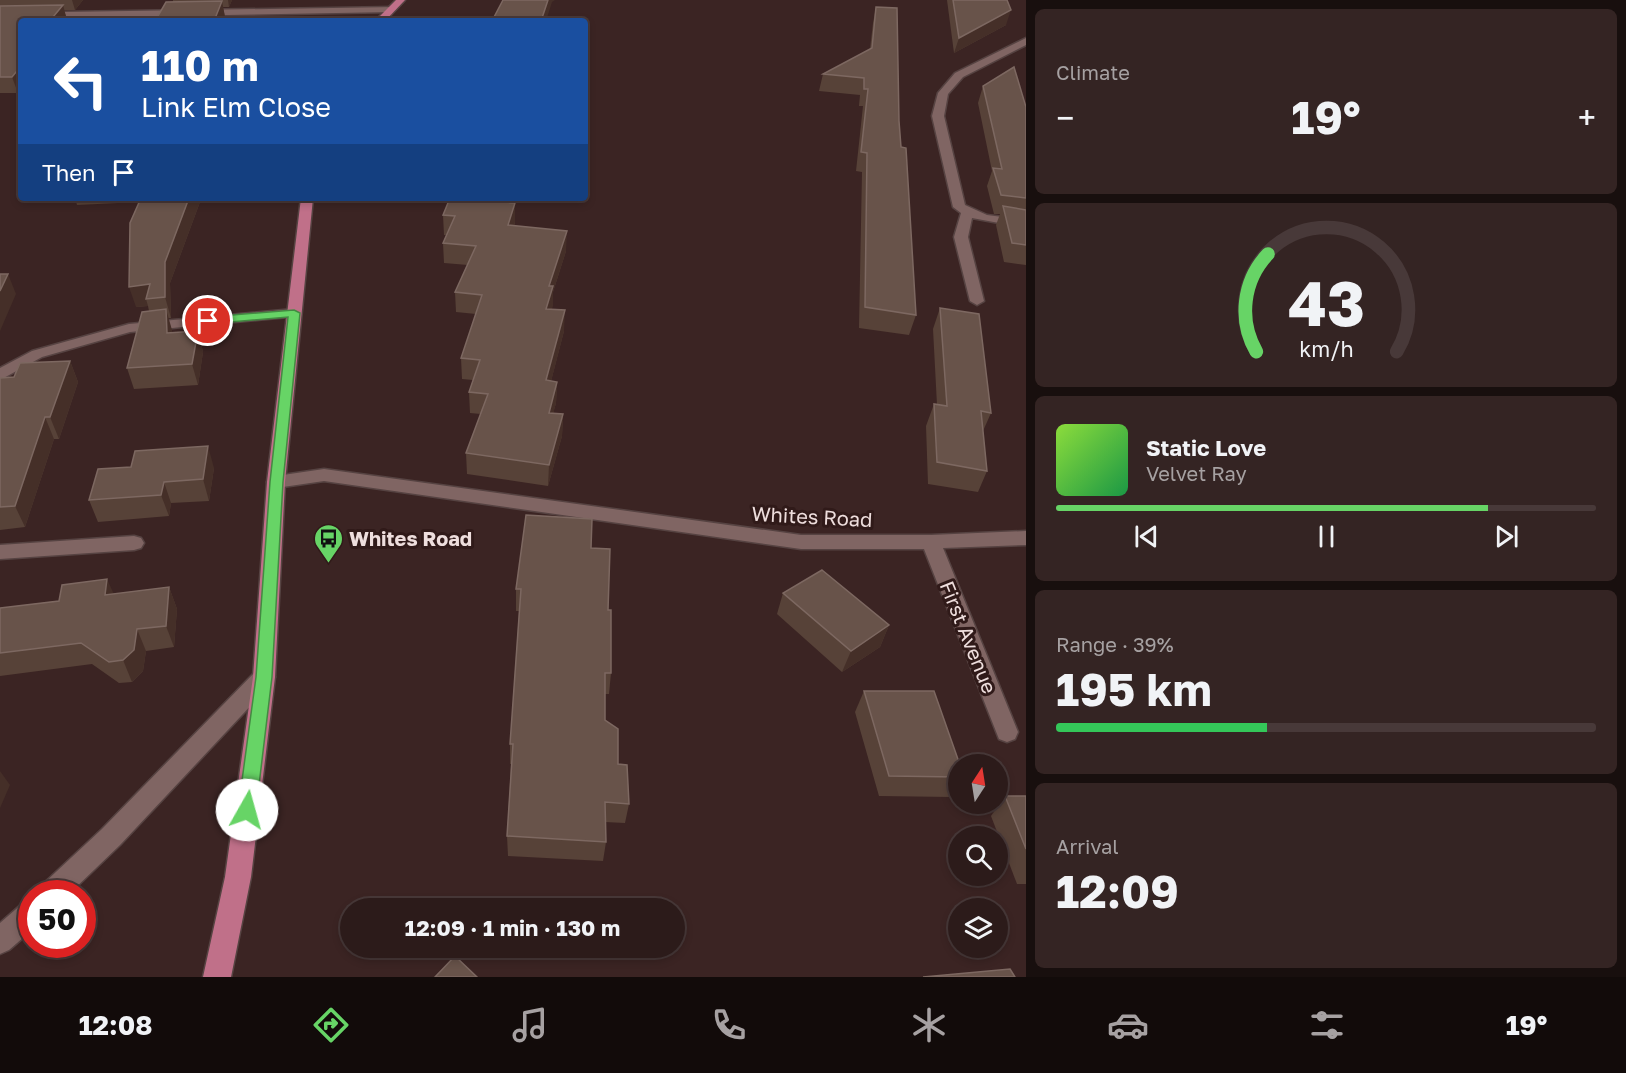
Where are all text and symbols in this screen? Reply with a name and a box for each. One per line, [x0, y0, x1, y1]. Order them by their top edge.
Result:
text: 110 m [141, 40, 259, 90]
icon: left [42, 42, 120, 120]
text: Climate [1056, 60, 1130, 84]
text: 19° [1291, 90, 1361, 144]
text: Link Elm Close [141, 91, 331, 123]
text: − [1056, 98, 1074, 137]
text: + [1578, 98, 1596, 137]
icon: arrive [107, 156, 140, 189]
text: Then [42, 159, 95, 186]
text: 43 [1287, 265, 1365, 340]
pin [182, 295, 233, 346]
icon: arrive [191, 304, 224, 337]
text: km/h [1299, 336, 1353, 362]
text: Static Love [1146, 434, 1266, 461]
text: Velvet Ray [1146, 461, 1247, 485]
street label: Whites Road [751, 501, 873, 531]
icon: previous [1130, 520, 1163, 553]
icon: pause [1310, 520, 1343, 553]
icon: next [1490, 520, 1523, 553]
bus stop icon: Whites Road [312, 522, 344, 564]
place label: Whites Road [349, 526, 472, 550]
street label: First Avenue [936, 577, 1002, 697]
text: Range · 39% [1056, 632, 1174, 656]
text: 195 km [1056, 662, 1212, 716]
north arrow [948, 754, 1008, 814]
map controls [948, 754, 1008, 958]
position arrow [215, 778, 279, 842]
button: search [948, 826, 1008, 886]
text: Arrival [1056, 834, 1119, 858]
text: 12:09 [1056, 864, 1179, 918]
speed limit sign: 50 [18, 880, 96, 958]
button: layers [948, 898, 1008, 958]
text: 12:09 · 1 min · 130 m [405, 914, 620, 941]
icon: directions [310, 1004, 352, 1046]
icon: music [509, 1004, 551, 1046]
icon: phone [708, 1004, 750, 1046]
icon: climate [908, 1004, 950, 1046]
icon: car [1107, 1004, 1149, 1046]
icon: filters [1306, 1004, 1348, 1046]
text: 12:08 [79, 1009, 153, 1041]
text: 19° [1506, 1009, 1547, 1041]

